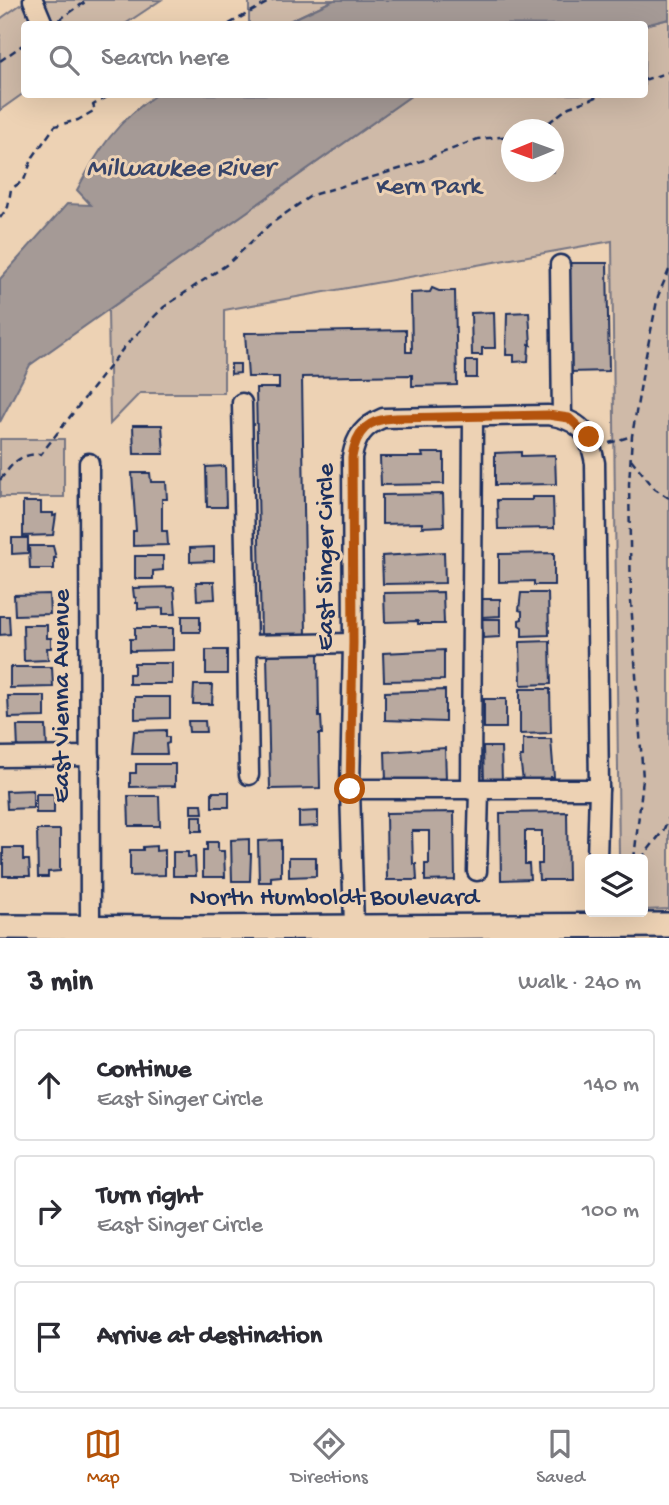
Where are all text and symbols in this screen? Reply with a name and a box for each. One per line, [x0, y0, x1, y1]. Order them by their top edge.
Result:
search box [21, 21, 648, 98]
icon: search [45, 41, 83, 79]
text: Search here [101, 44, 229, 75]
north arrow [501, 119, 564, 182]
water label: Milwaukee River [86, 153, 279, 186]
park label: Kern Park [376, 173, 484, 204]
route end [573, 421, 604, 452]
street label: East Singer Circle [312, 463, 343, 651]
street label: East Vienna Avenue [48, 588, 79, 803]
route start [334, 773, 365, 804]
map controls [585, 854, 648, 917]
button: layers [585, 854, 648, 917]
street label: North Humboldt Boulevard [189, 884, 480, 915]
text: 3 min [28, 966, 93, 1001]
text: Walk · 240 m [518, 970, 641, 997]
text: Continue [97, 1056, 191, 1087]
icon: ahead [30, 1066, 68, 1104]
text: 140 m [584, 1072, 639, 1099]
text: East Singer Circle [97, 1087, 263, 1114]
text: Turn right [97, 1182, 201, 1213]
icon: right [30, 1192, 68, 1230]
text: 100 m [582, 1198, 639, 1225]
text: East Singer Circle [97, 1213, 263, 1240]
icon: arrive [30, 1318, 68, 1356]
text: Arrive at destination [97, 1322, 322, 1353]
tab: Map [84, 1425, 122, 1490]
tab: Directions [291, 1425, 368, 1490]
tab: Saved [536, 1425, 585, 1490]

